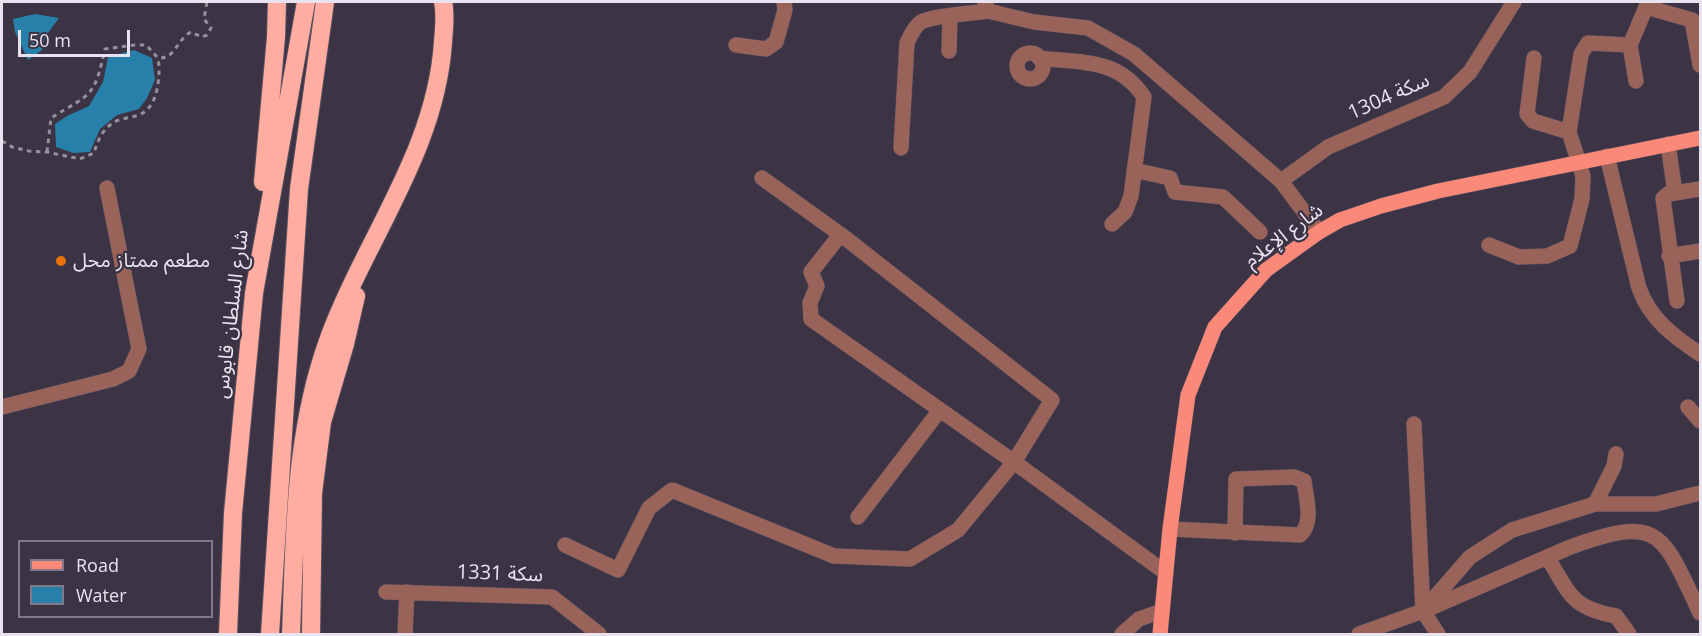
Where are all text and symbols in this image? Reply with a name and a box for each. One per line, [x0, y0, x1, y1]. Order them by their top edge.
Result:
scale bar [21, 18, 134, 56]
text: 50 m [29, 28, 71, 52]
street label: سكة 1304 [1345, 68, 1433, 126]
street label: شارع الإعلام [1240, 199, 1328, 273]
street label: شارع السلطان قابوس [210, 228, 254, 400]
place label: مطعم ممتاز محل [73, 249, 210, 273]
marker: مطعم ممتاز محل [54, 254, 68, 268]
legend [18, 540, 213, 618]
text: Road [76, 553, 119, 577]
street label: سكة 1331 [456, 560, 544, 588]
text: Water [76, 583, 127, 607]

